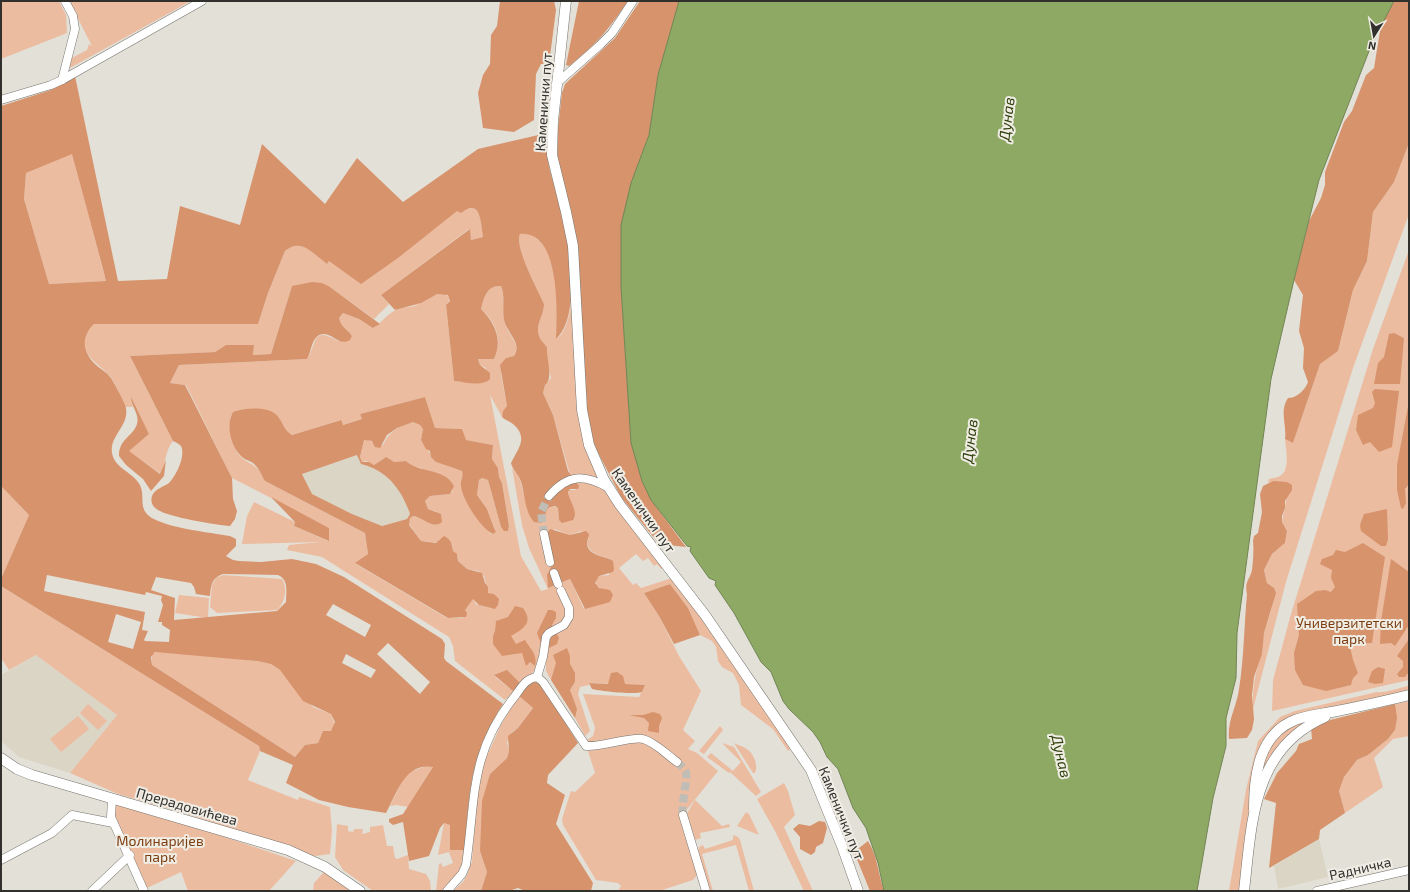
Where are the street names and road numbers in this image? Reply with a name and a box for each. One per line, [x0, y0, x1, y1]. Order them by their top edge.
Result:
street label: Каменички пут [531, 52, 555, 152]
street label: Каменички пут [609, 465, 679, 556]
street label: Каменички пут [816, 764, 869, 862]
street label: Прерадовићева [135, 783, 239, 829]
street label: Радничка [1327, 853, 1393, 883]

